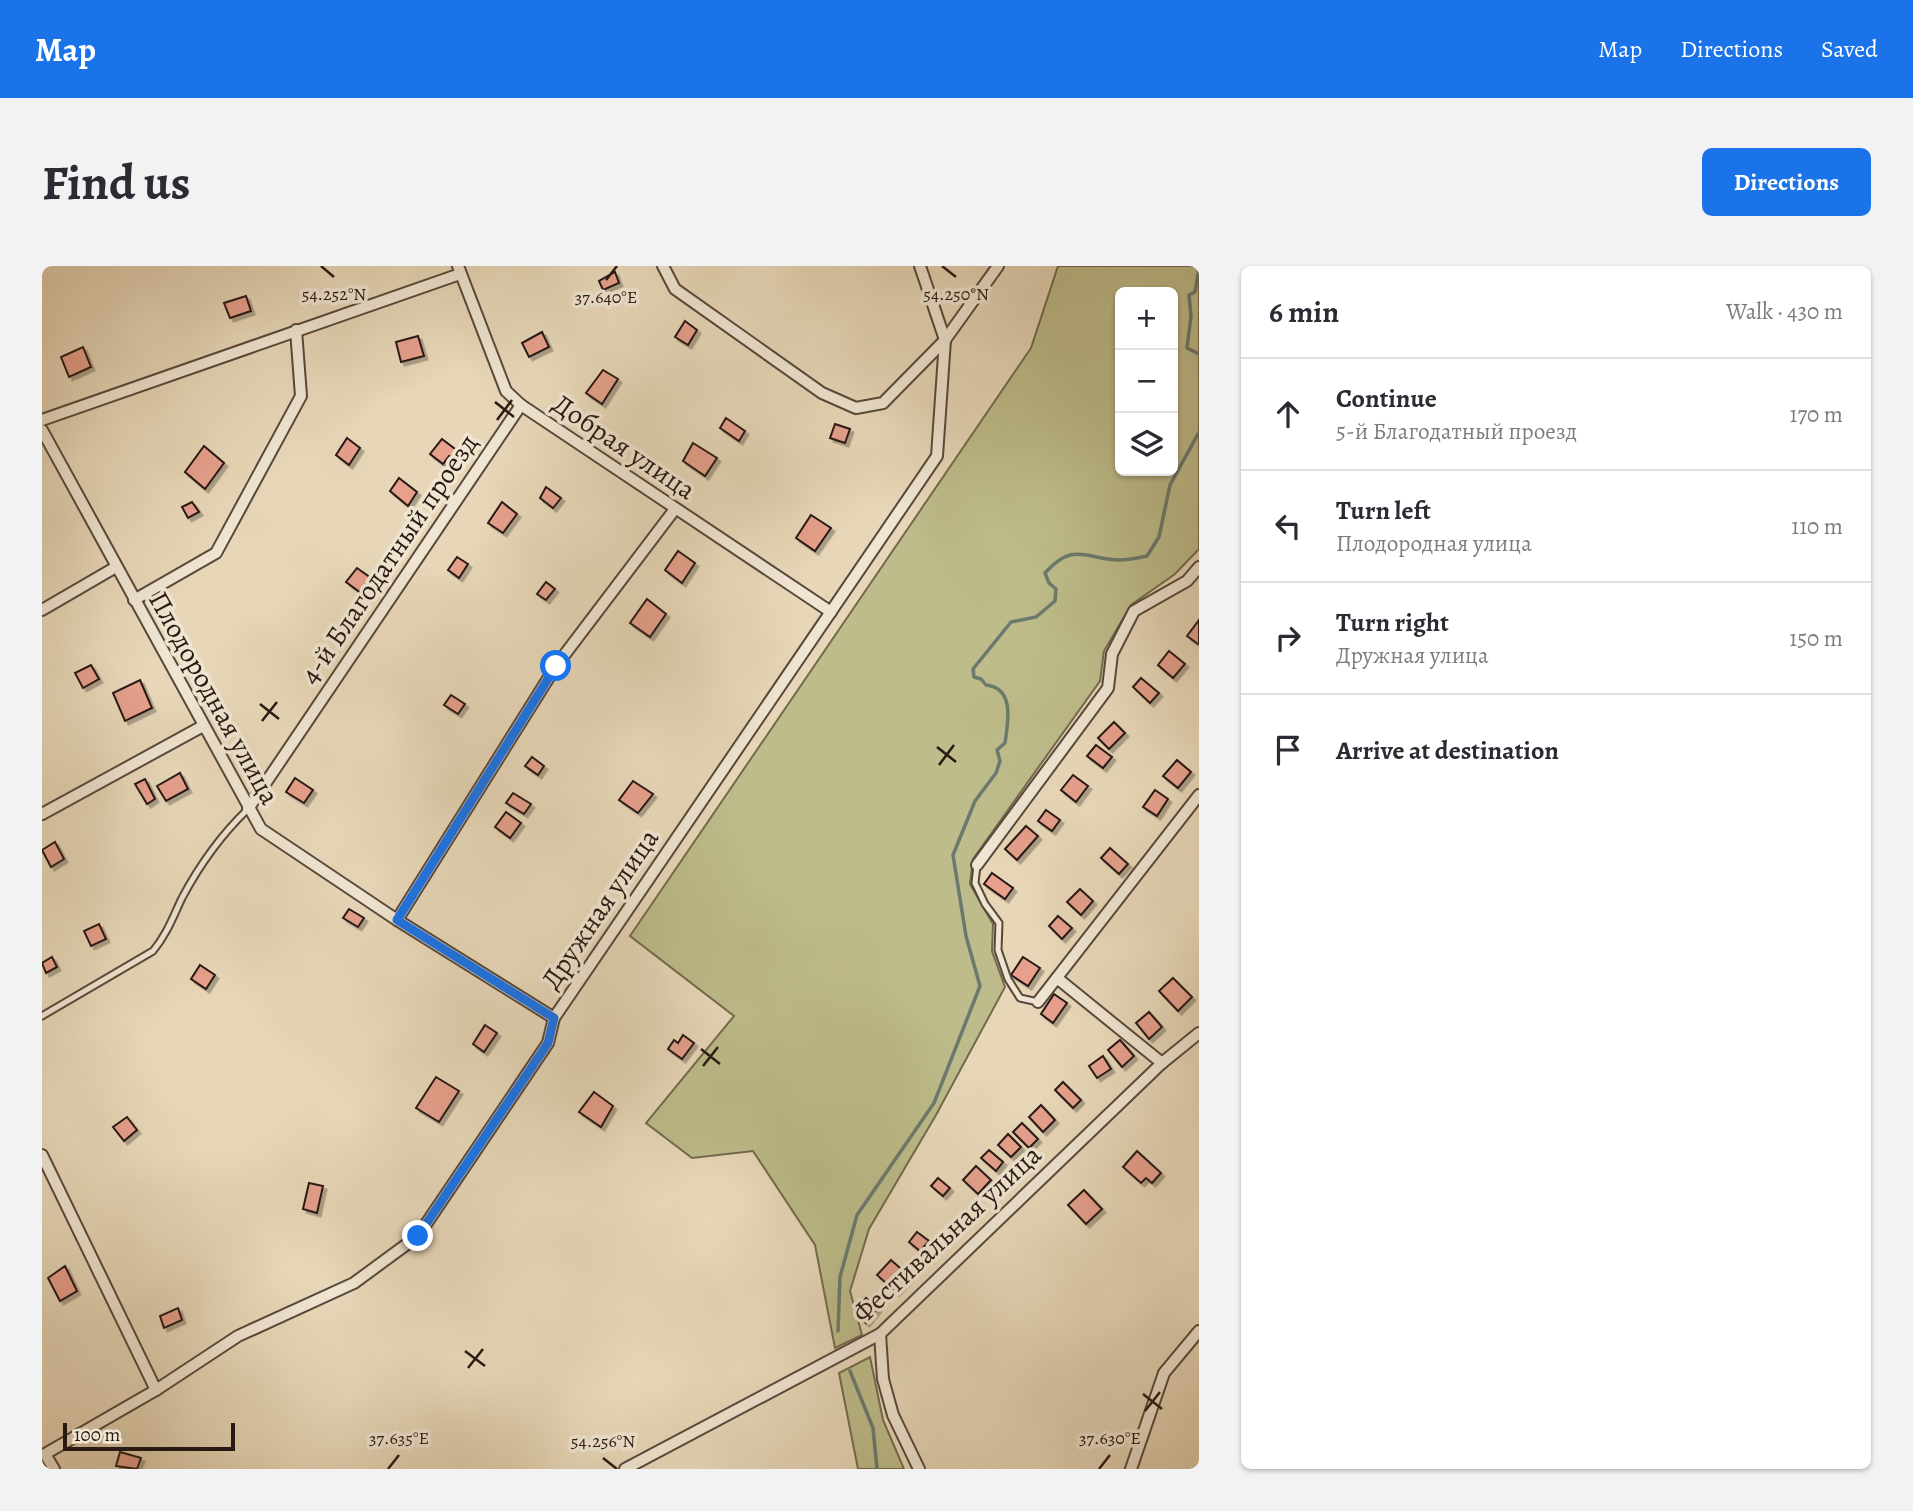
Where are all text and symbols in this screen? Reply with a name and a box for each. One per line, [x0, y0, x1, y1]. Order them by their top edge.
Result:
text: Map [35, 27, 96, 72]
text: Map [1598, 33, 1642, 65]
text: Directions [1680, 33, 1783, 65]
text: Saved [1821, 33, 1878, 65]
button: Directions [1702, 148, 1871, 216]
text: Find us [42, 149, 190, 216]
text: 54.252°N [302, 282, 366, 306]
text: 54.250°N [923, 282, 989, 306]
text: 37.640°E [575, 285, 637, 309]
map controls [1115, 287, 1178, 476]
button: + [1115, 287, 1178, 350]
text: 6 min [1269, 292, 1339, 332]
text: Walk · 430 m [1726, 296, 1843, 327]
button: − [1115, 350, 1178, 413]
text: Continue [1336, 381, 1437, 416]
street label: Добрая улица [545, 385, 703, 509]
icon: ahead [1269, 395, 1307, 433]
text: 170 m [1790, 399, 1843, 430]
button: layers [1115, 413, 1178, 476]
text: 5-й Благодатный проезд [1336, 416, 1577, 447]
street label: 4-й Благодатный проезд [291, 427, 487, 691]
text: Turn left [1336, 493, 1431, 528]
icon: left [1269, 507, 1307, 545]
text: 110 m [1791, 511, 1843, 542]
text: Плодородная улица [1336, 528, 1532, 559]
street label: Плодородная улица [140, 585, 288, 811]
text: Turn right [1336, 605, 1449, 640]
icon: right [1269, 619, 1307, 657]
text: 150 m [1789, 623, 1843, 654]
text: Дружная улица [1336, 640, 1489, 671]
route start [540, 650, 571, 681]
icon: arrive [1269, 731, 1307, 769]
text: Arrive at destination [1336, 733, 1559, 768]
street label: Дружная улица [532, 821, 668, 997]
street label: Фестивальная улица [844, 1136, 1050, 1332]
route end [402, 1220, 433, 1251]
scale bar [63, 1420, 234, 1452]
text: 100 m [74, 1422, 120, 1448]
text: 37.635°E [369, 1426, 429, 1450]
text: 37.630°E [1079, 1426, 1141, 1450]
text: 54.256°N [571, 1429, 635, 1453]

